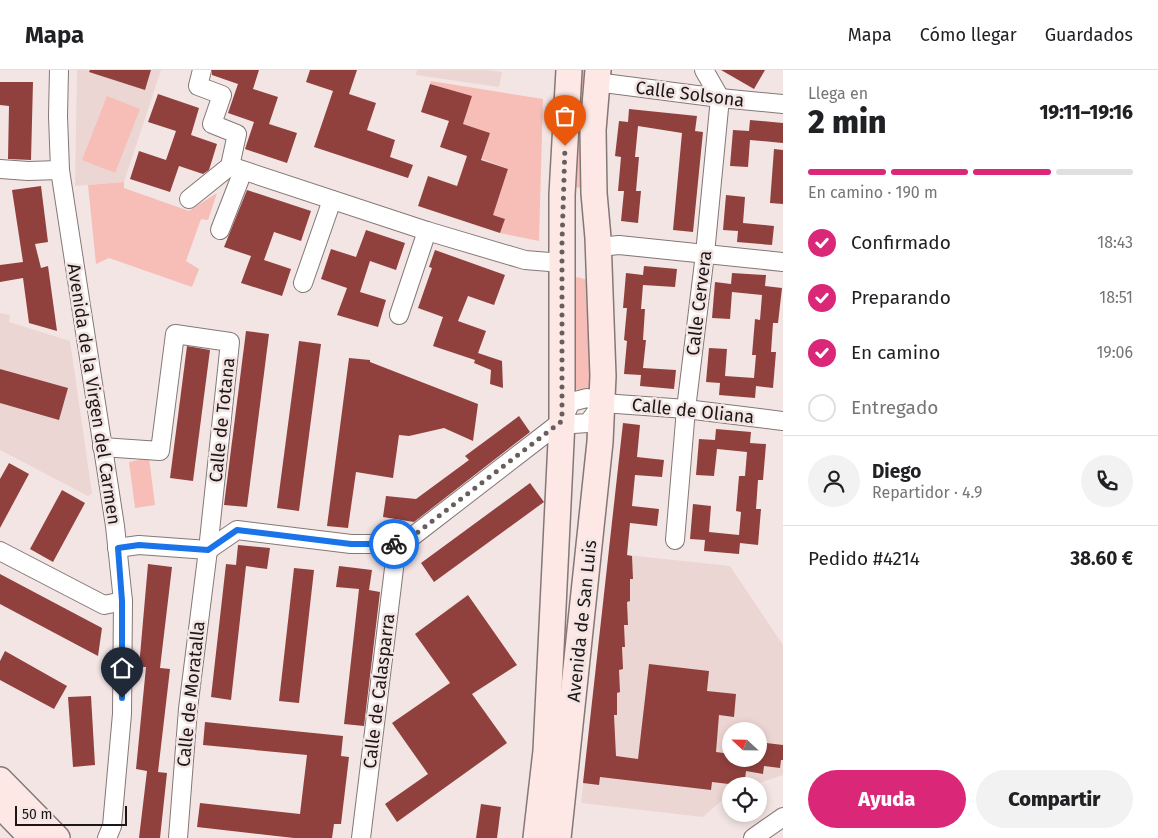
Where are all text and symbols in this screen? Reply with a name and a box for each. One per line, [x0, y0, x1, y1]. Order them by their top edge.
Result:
text: Mapa [25, 21, 84, 49]
text: Mapa [848, 24, 892, 46]
text: Cómo llegar [920, 24, 1017, 46]
text: Guardados [1045, 24, 1133, 46]
street label: Calle Solsona [634, 76, 746, 112]
text: Llega en [808, 84, 868, 103]
pin [544, 95, 586, 146]
text: 19:11–19:16 [1039, 101, 1133, 124]
icon: bag [551, 102, 579, 130]
text: 2 min [808, 103, 886, 141]
text: En camino · 190 m [808, 183, 938, 202]
icon: check [808, 229, 836, 257]
text: Confirmado [851, 231, 951, 254]
text: 18:43 [1097, 233, 1133, 252]
street label: Calle Cervera [682, 249, 716, 357]
street label: Avenida de la Virgen del Carmen [62, 262, 126, 526]
icon: check [808, 284, 836, 312]
text: Preparando [851, 286, 951, 309]
text: 18:51 [1099, 288, 1133, 307]
icon: check [808, 339, 836, 367]
text: En camino [851, 341, 940, 364]
text: 19:06 [1096, 343, 1133, 362]
street label: Calle de Totana [205, 357, 239, 483]
street label: Calle de Oliana [631, 394, 755, 428]
text: Entregado [851, 396, 938, 419]
button: person [808, 455, 860, 507]
button: phone [1081, 455, 1133, 507]
text: Diego [872, 460, 921, 483]
text: Repartidor · 4.9 [872, 483, 982, 502]
courier [369, 519, 419, 569]
icon: bike [380, 530, 408, 558]
street label: Avenida de San Luis [563, 539, 601, 703]
text: Pedido #4214 [808, 547, 920, 570]
text: 38.60 € [1070, 547, 1133, 570]
street label: Calle de Calasparra [359, 612, 399, 770]
street label: Calle de Moratalla [172, 620, 210, 768]
pin [101, 647, 143, 698]
icon: home [108, 654, 136, 682]
north arrow [722, 722, 768, 768]
map controls [722, 722, 767, 822]
button: Ayuda [808, 770, 966, 828]
button: Compartir [976, 770, 1133, 828]
button: locate [722, 777, 767, 822]
scale bar [15, 803, 128, 826]
text: 50 m [22, 806, 53, 823]

